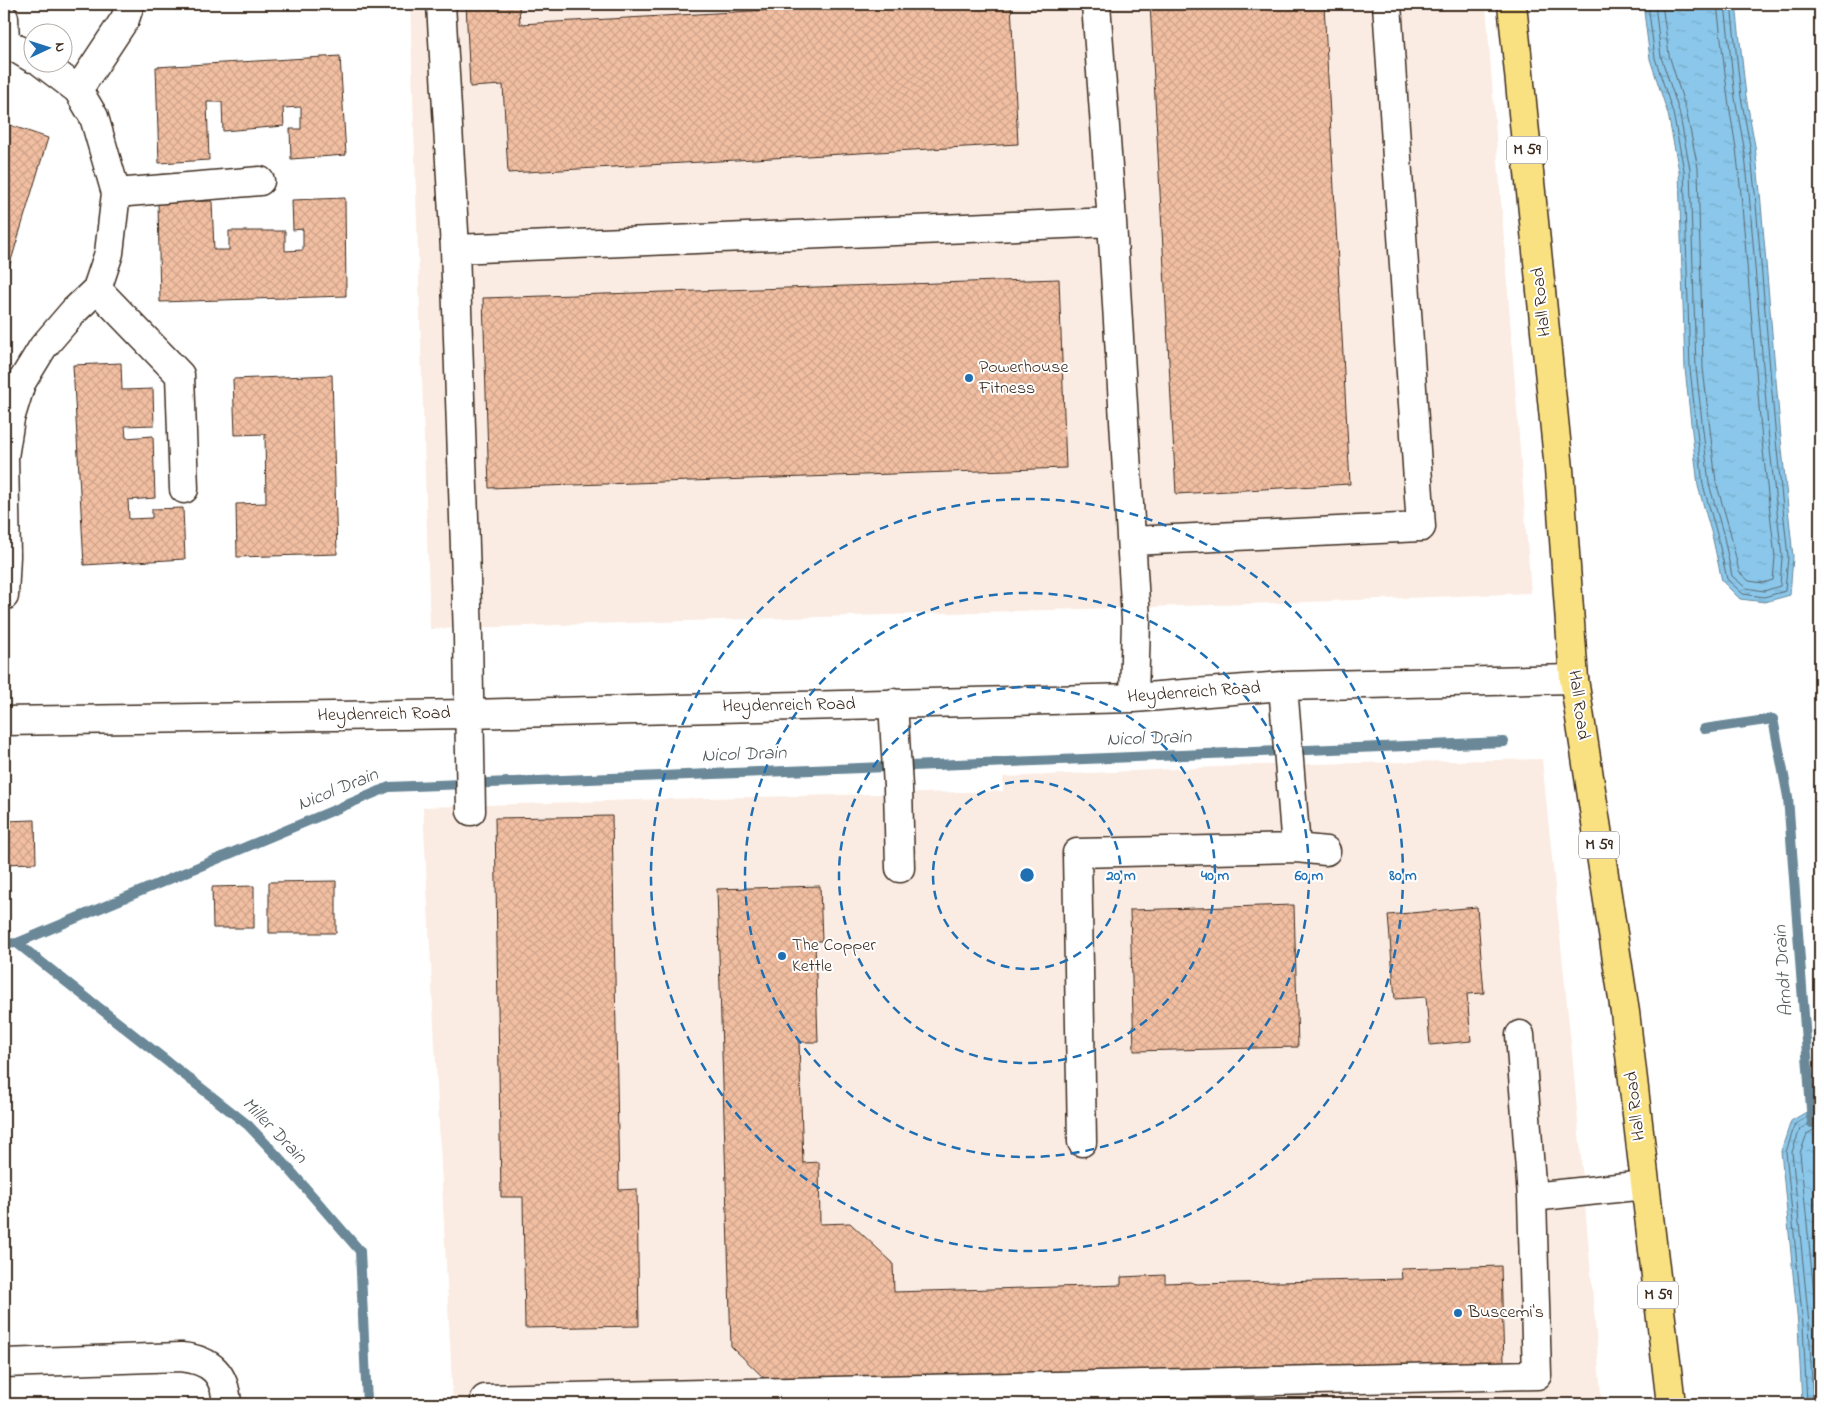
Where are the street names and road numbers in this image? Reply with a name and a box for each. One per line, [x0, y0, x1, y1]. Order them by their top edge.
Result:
road number: M 59 [1507, 136, 1547, 164]
street label: Hall Road [1525, 266, 1559, 338]
street label: Hall Road [1560, 669, 1596, 741]
street label: Heydenreich Road [1127, 675, 1261, 711]
street label: Heydenreich Road [722, 692, 856, 720]
street label: Heydenreich Road [317, 701, 451, 729]
road number: M 59 [1579, 832, 1619, 858]
street label: Hall Road [1619, 1070, 1653, 1142]
road number: M 59 [1638, 1282, 1678, 1308]

